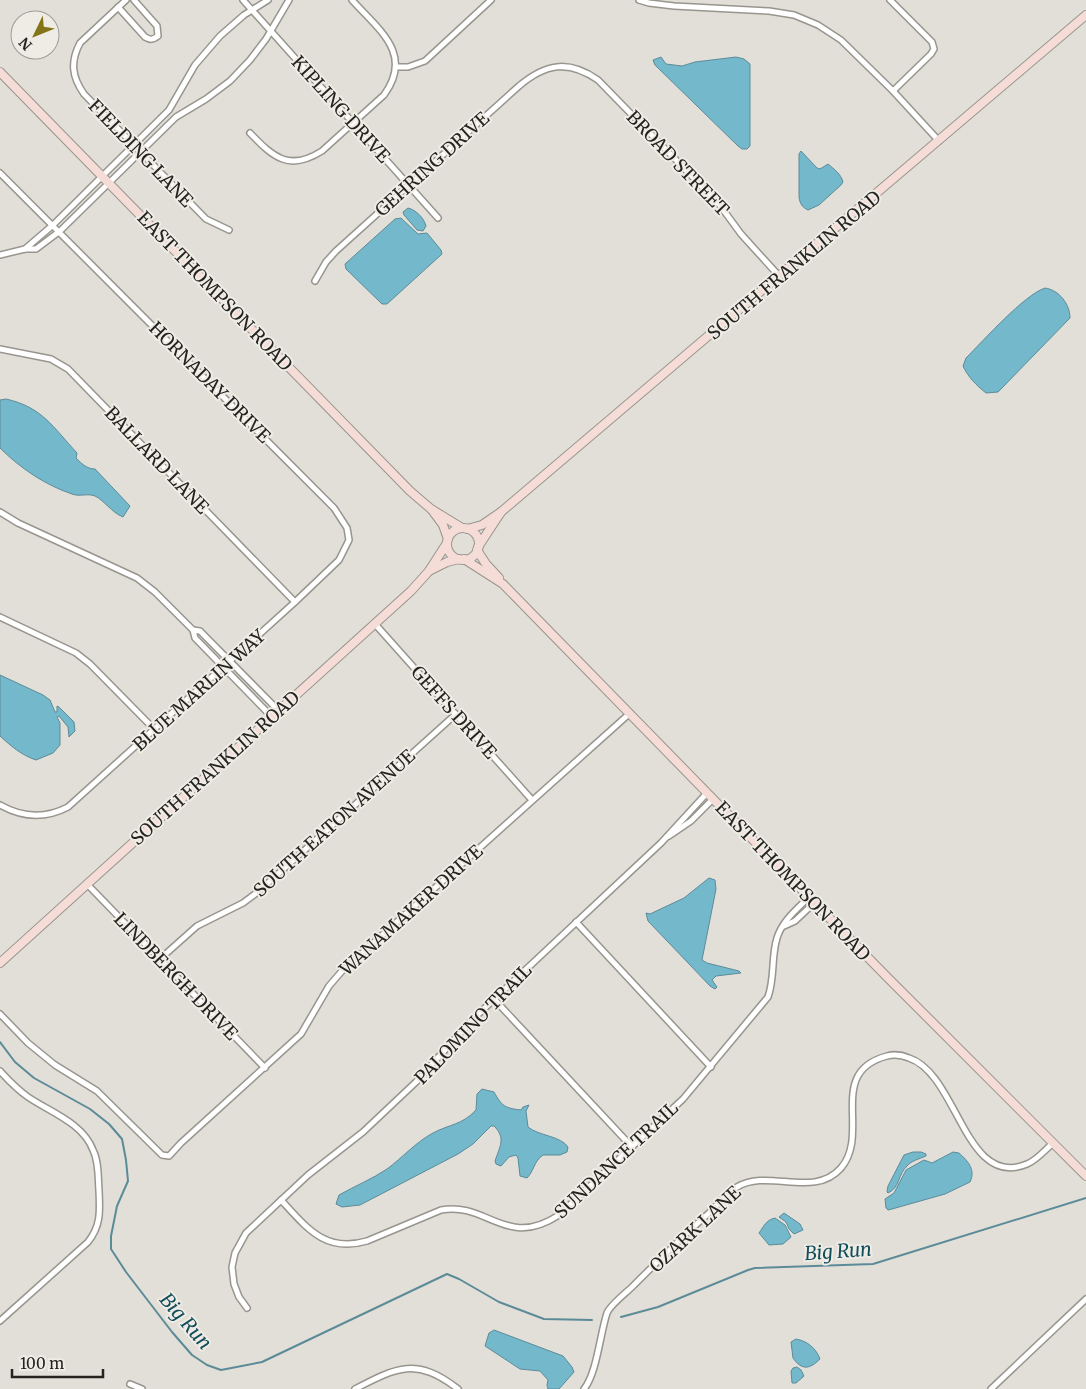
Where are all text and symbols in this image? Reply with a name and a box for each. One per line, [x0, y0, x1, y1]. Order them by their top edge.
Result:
north arrow [10, 10, 60, 60]
text: N [15, 34, 36, 54]
street label: KIPLING DRIVE [287, 51, 396, 168]
street label: FIELDING LANE [84, 94, 199, 212]
street label: BROAD STREET [622, 105, 735, 221]
street label: GEHRING DRIVE [370, 106, 494, 221]
street label: SOUTH FRANKLIN ROAD [702, 186, 886, 344]
street label: EAST THOMPSON ROAD [133, 206, 297, 376]
street label: HORNADAY DRIVE [144, 316, 276, 448]
street label: BALLARD LANE [100, 402, 214, 519]
street label: BLUE MARLIN WAY [128, 624, 270, 756]
street label: GEFFS DRIVE [406, 661, 502, 764]
street label: SOUTH FRANKLIN ROAD [126, 686, 304, 850]
street label: SOUTH EATON AVENUE [248, 744, 420, 902]
street label: EAST THOMPSON ROAD [711, 796, 875, 966]
street label: WANAMAKER DRIVE [334, 839, 488, 981]
street label: LINDBERGH DRIVE [109, 907, 243, 1045]
street label: PALOMINO TRAIL [410, 959, 536, 1089]
street label: SUNDANCE TRAIL [549, 1097, 683, 1223]
street label: OZARK LANE [645, 1180, 746, 1277]
water label: Big Run [804, 1237, 872, 1265]
water label: Big Run [155, 1288, 217, 1354]
scale bar [12, 1346, 104, 1378]
text: 100 m [20, 1354, 64, 1373]

